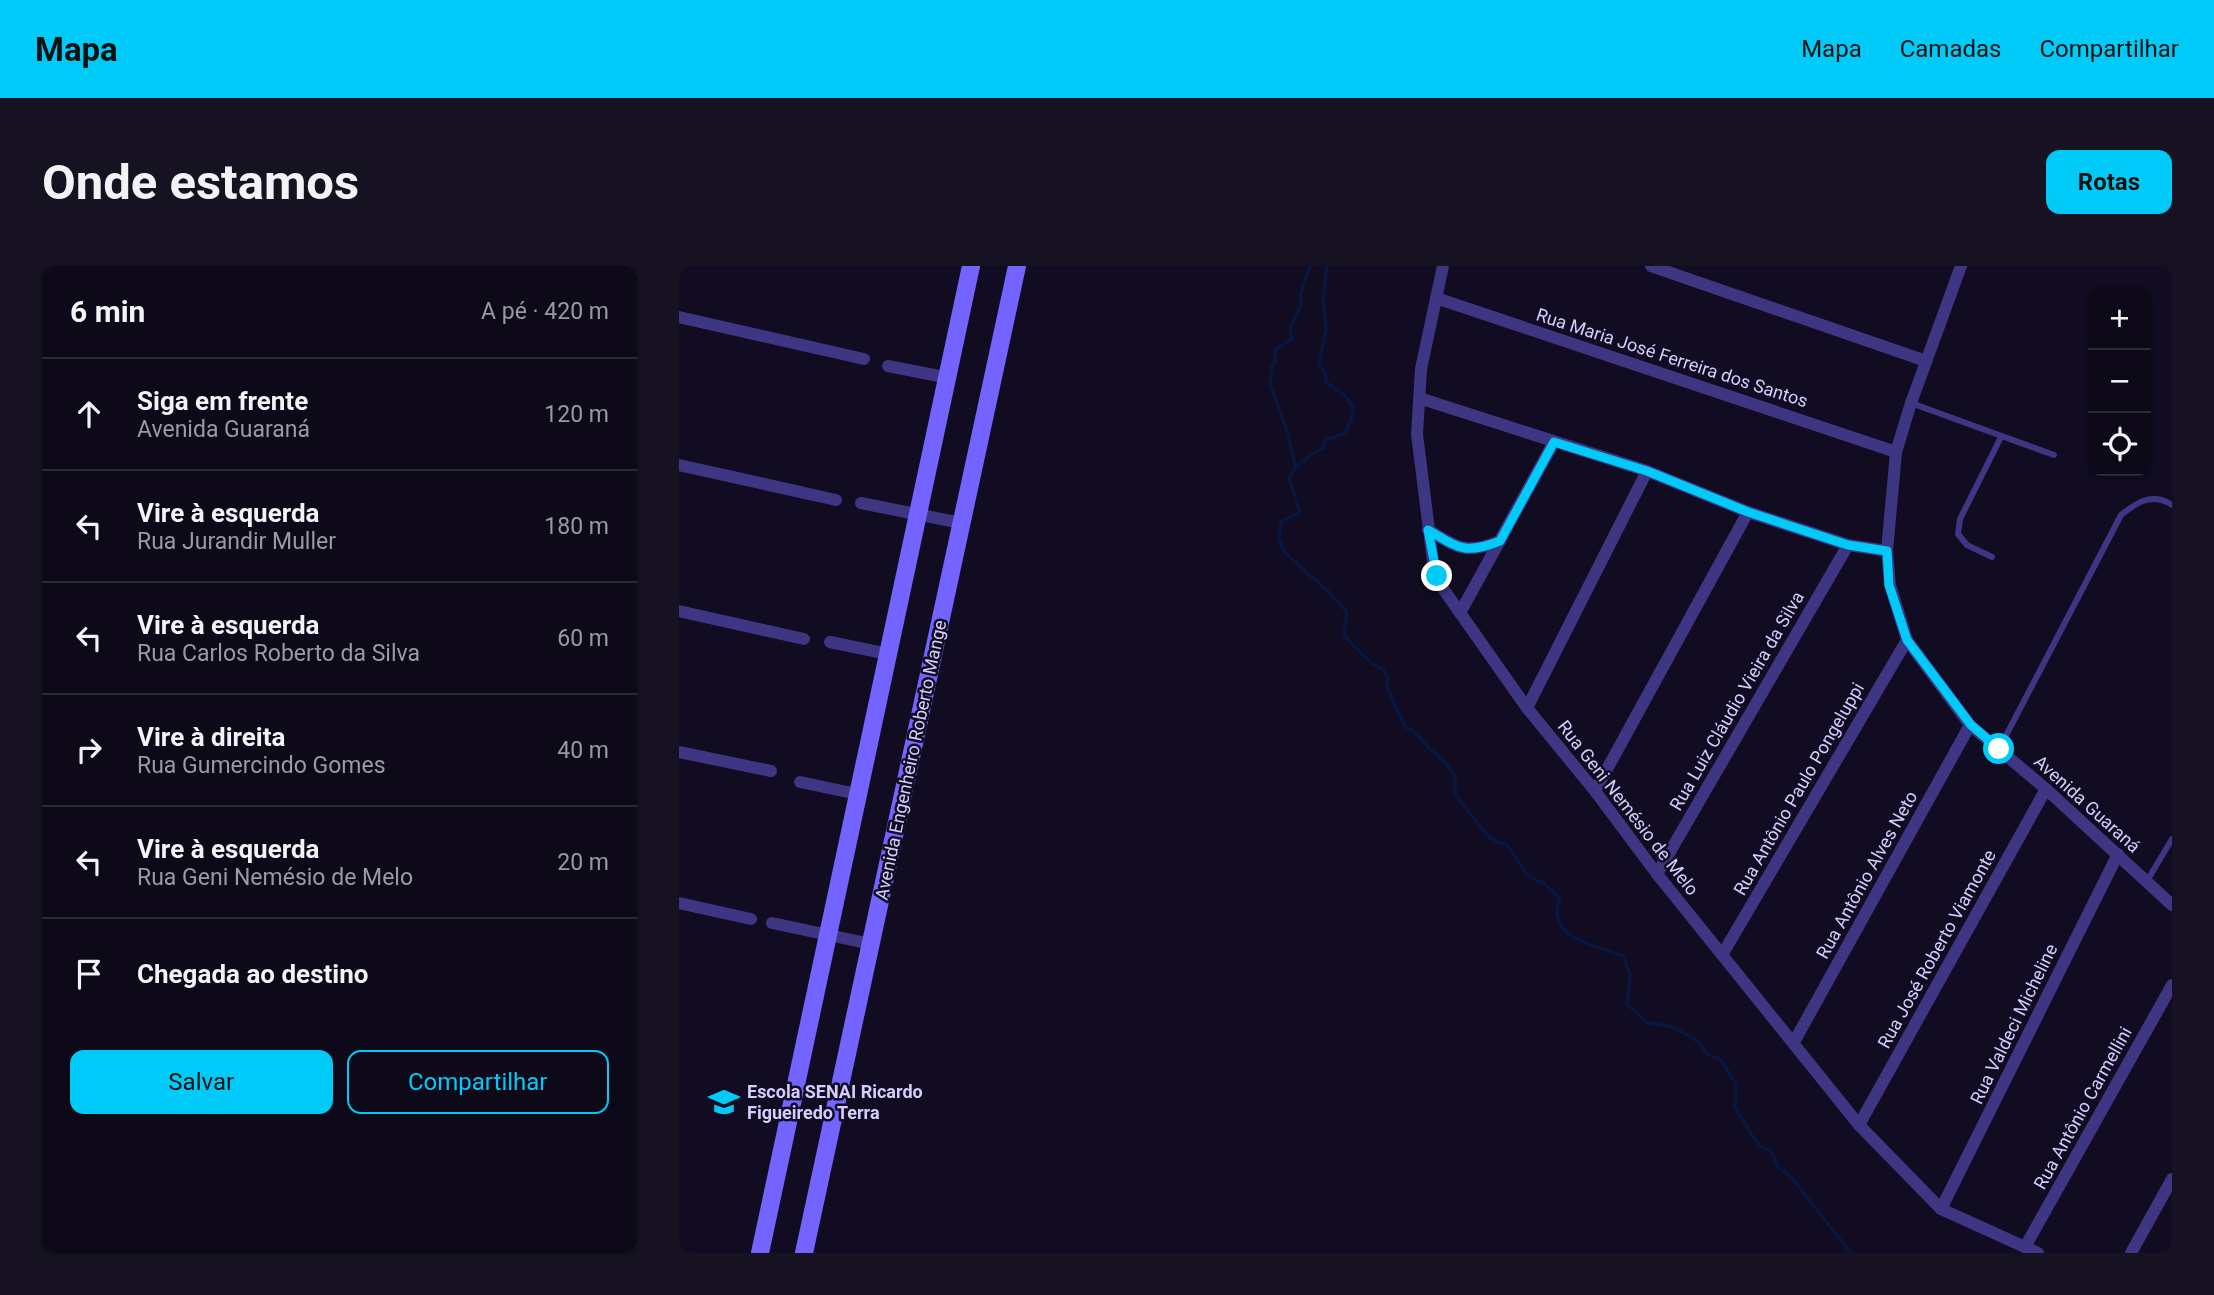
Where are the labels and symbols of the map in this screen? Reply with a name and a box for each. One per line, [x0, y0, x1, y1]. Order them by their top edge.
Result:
street label: Rua Maria José Ferreira dos Santos [1534, 304, 1811, 411]
route end [1421, 560, 1452, 591]
street label: Rua Luiz Cláudio Vieira da Silva [1665, 588, 1808, 814]
street label: Avenida Engenheiro Roberto Mange [871, 618, 950, 902]
street label: Rua Antônio Paulo Pongeluppi [1729, 679, 1868, 899]
street label: Rua Geni Nemésio de Melo [1554, 716, 1703, 899]
route start [1983, 733, 2014, 764]
street label: Avenida Guaraná [2030, 751, 2145, 857]
street label: Rua Antônio Alves Neto [1812, 787, 1921, 962]
street label: Rua José Roberto Viamonte [1873, 846, 2000, 1052]
street label: Rua Valdeci Micheline [1966, 940, 2061, 1107]
street label: Rua Antônio Carmellini [2029, 1023, 2136, 1193]
place label: Escola SENAI Ricardo Figueiredo Terra [747, 1081, 923, 1123]
school or university icon: Escola SENAI Ricardo Figueiredo Terra [707, 1085, 741, 1119]

